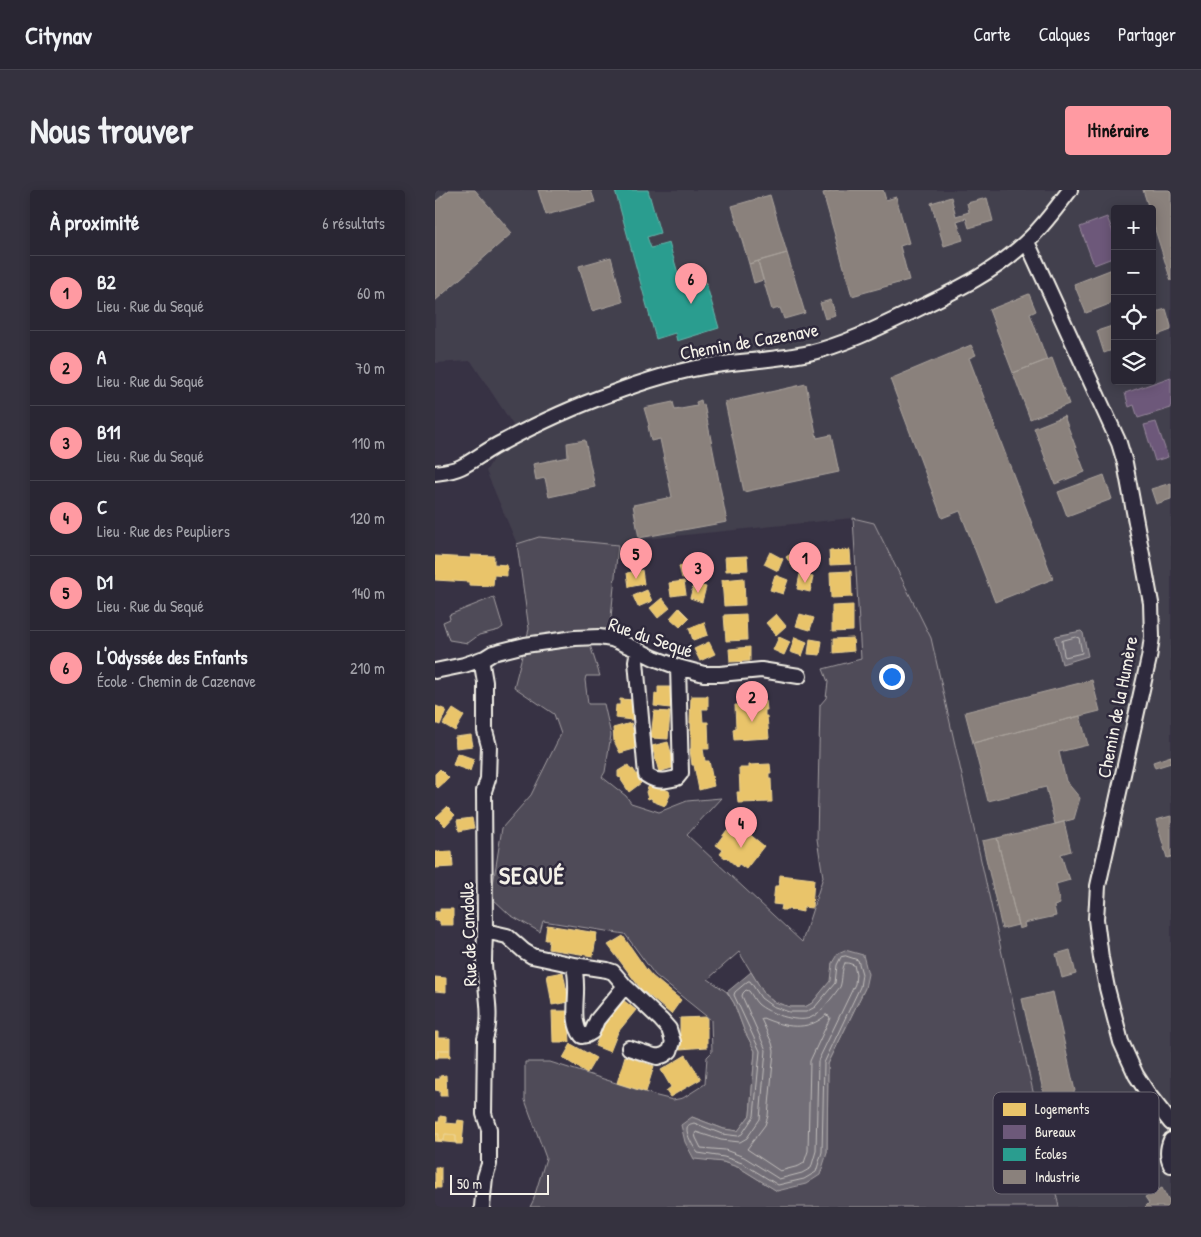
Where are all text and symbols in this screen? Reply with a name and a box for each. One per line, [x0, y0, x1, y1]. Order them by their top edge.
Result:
text: Citynav [25, 19, 92, 51]
text: Carte [973, 22, 1011, 47]
text: Calques [1039, 22, 1090, 47]
text: Partager [1118, 22, 1176, 47]
button: Itinéraire [1065, 106, 1171, 155]
text: Nous trouver [30, 107, 193, 154]
map controls [1111, 205, 1156, 385]
button: + [1111, 205, 1156, 250]
text: À proximité [50, 208, 139, 237]
text: 6 résultats [322, 212, 385, 234]
button: − [1111, 250, 1156, 295]
pin: 6 [675, 263, 707, 304]
text: B2 [97, 269, 116, 295]
text: 1 [63, 282, 69, 304]
text: 60 m [357, 282, 385, 304]
text: Lieu · Rue du Sequé [97, 295, 204, 317]
button: locate [1111, 295, 1156, 340]
street label: Chemin de Cazenave [678, 316, 821, 366]
button: layers [1111, 340, 1156, 385]
text: A [97, 344, 106, 370]
text: 2 [62, 357, 70, 379]
text: 70 m [355, 357, 385, 379]
text: Lieu · Rue du Sequé [97, 370, 204, 392]
text: B11 [97, 419, 120, 445]
text: 3 [62, 432, 70, 454]
text: 110 m [352, 432, 385, 454]
text: Lieu · Rue du Sequé [97, 445, 204, 467]
text: C [97, 494, 107, 520]
text: 4 [63, 507, 69, 529]
text: 120 m [350, 507, 385, 529]
text: Lieu · Rue des Peupliers [97, 520, 230, 542]
pin: 5 [620, 538, 652, 579]
pin: 1 [789, 542, 821, 583]
pin: 3 [682, 552, 714, 593]
text: D1 [97, 569, 113, 595]
text: 5 [63, 582, 69, 604]
text: 140 m [351, 582, 385, 604]
text: Lieu · Rue du Sequé [97, 595, 204, 617]
street label: Rue du Sequé [605, 610, 697, 664]
street label: Chemin de la Humère [1090, 633, 1144, 780]
text: L'Odyssée des Enfants [97, 644, 248, 670]
text: 6 [63, 657, 69, 679]
text: 210 m [350, 657, 385, 679]
your location [879, 664, 905, 690]
text: École · Chemin de Cazenave [97, 670, 256, 692]
pin: 2 [736, 681, 768, 722]
pin: 4 [725, 807, 757, 848]
district label: SEQUÉ [499, 859, 565, 891]
street label: Rue de Candolle [453, 881, 483, 987]
legend [993, 1092, 1159, 1194]
text: Logements [1035, 1099, 1089, 1119]
text: Bureaux [1035, 1122, 1076, 1141]
text: Écoles [1035, 1144, 1067, 1163]
text: Industrie [1035, 1167, 1080, 1186]
scale bar [450, 1172, 549, 1195]
text: 50 m [457, 1174, 482, 1193]

